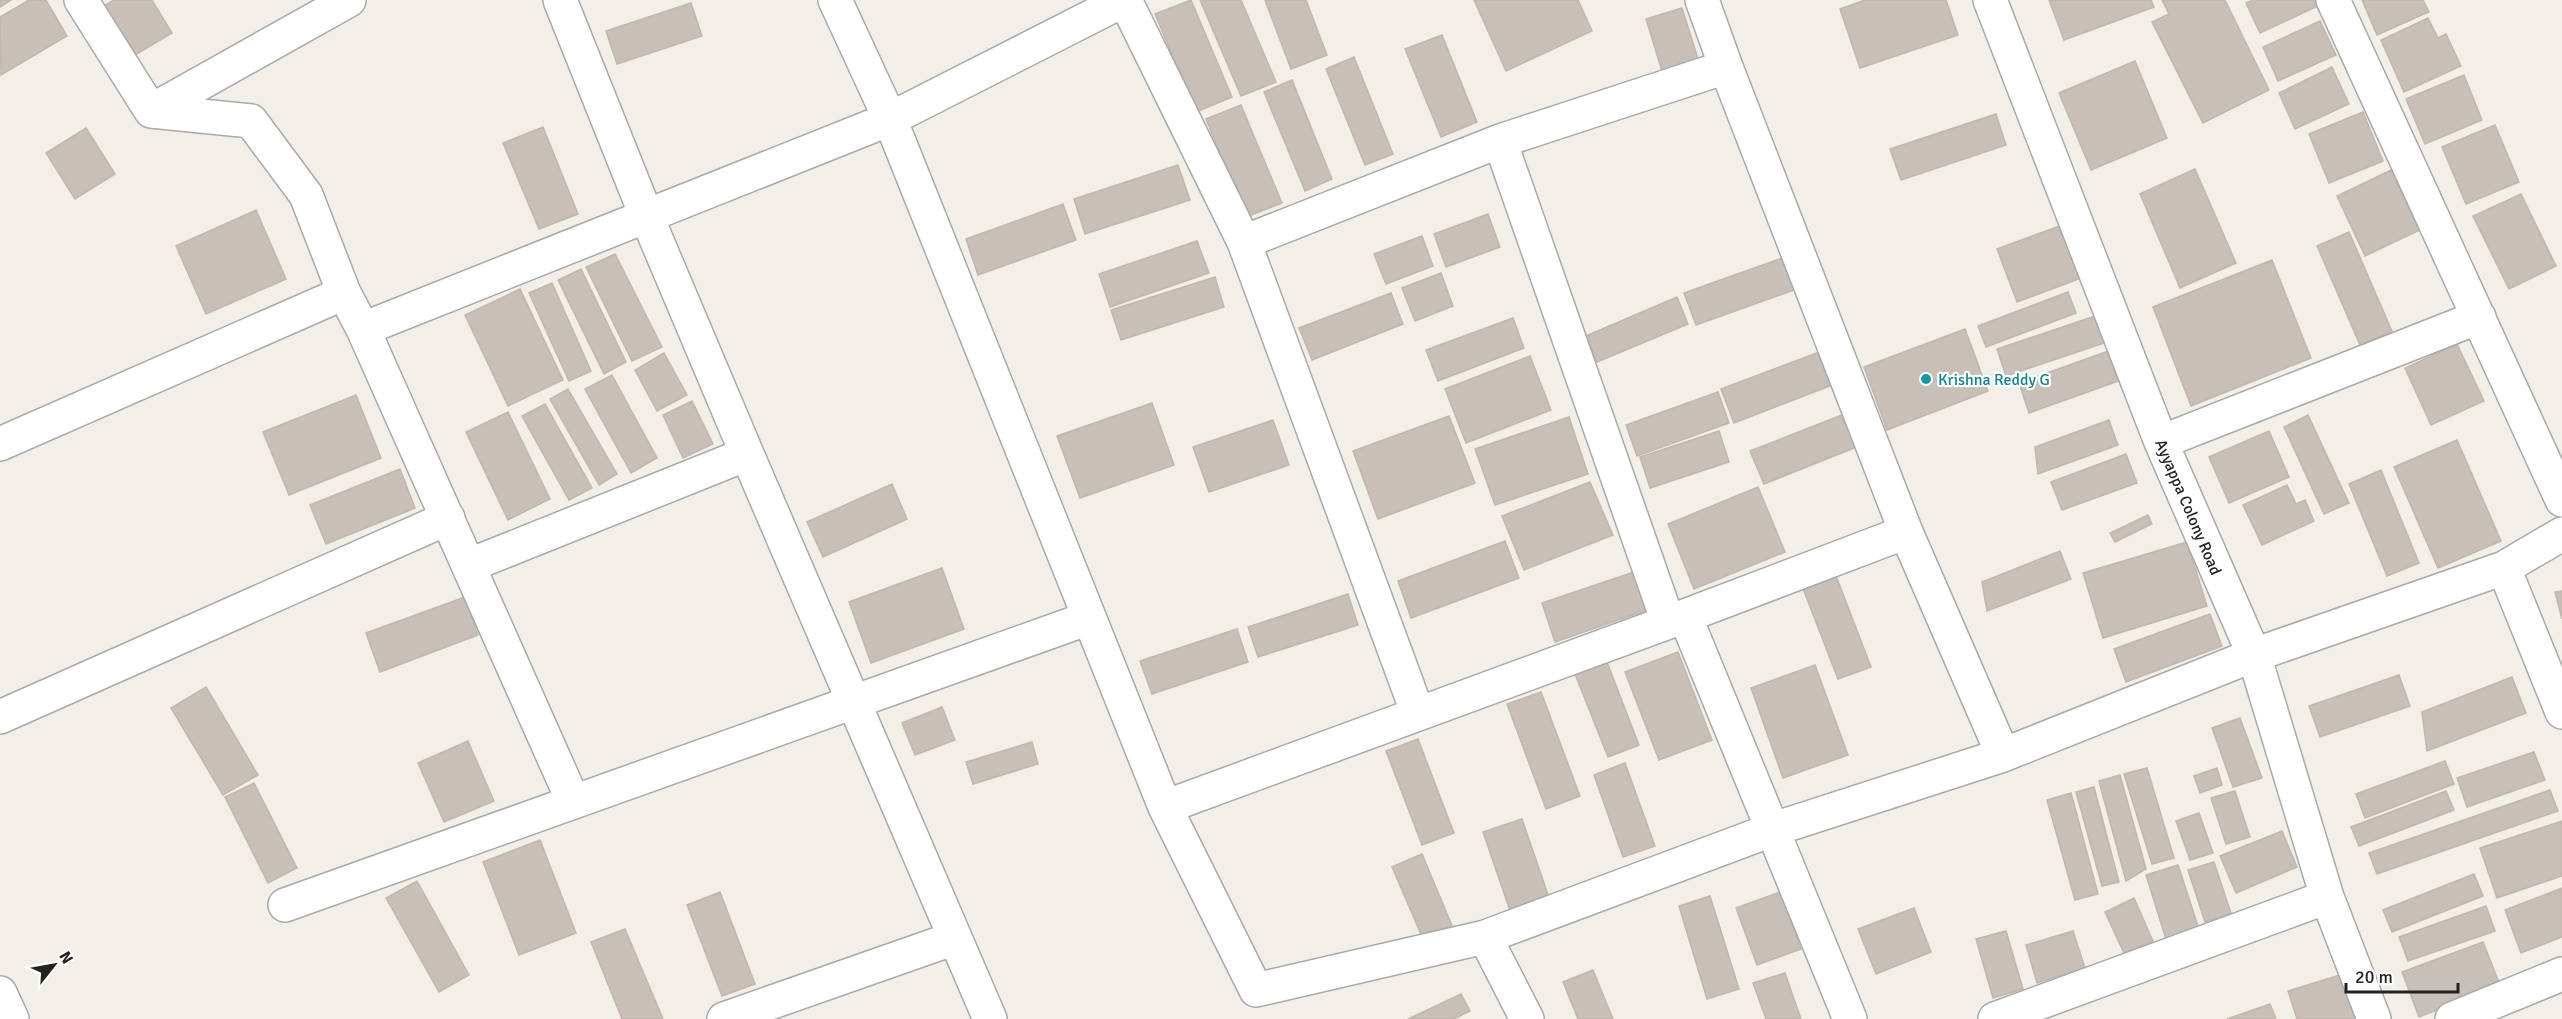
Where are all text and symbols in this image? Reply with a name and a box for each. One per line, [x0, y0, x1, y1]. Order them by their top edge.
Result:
place label: Krishna Reddy G [1938, 370, 2050, 390]
marker: Krishna Reddy G [1919, 372, 1933, 386]
street label: Ayyappa Colony Road [2150, 436, 2226, 578]
north arrow [24, 935, 84, 995]
text: N [55, 948, 77, 968]
scale bar [2346, 956, 2458, 994]
text: 20 m [2355, 966, 2393, 988]

